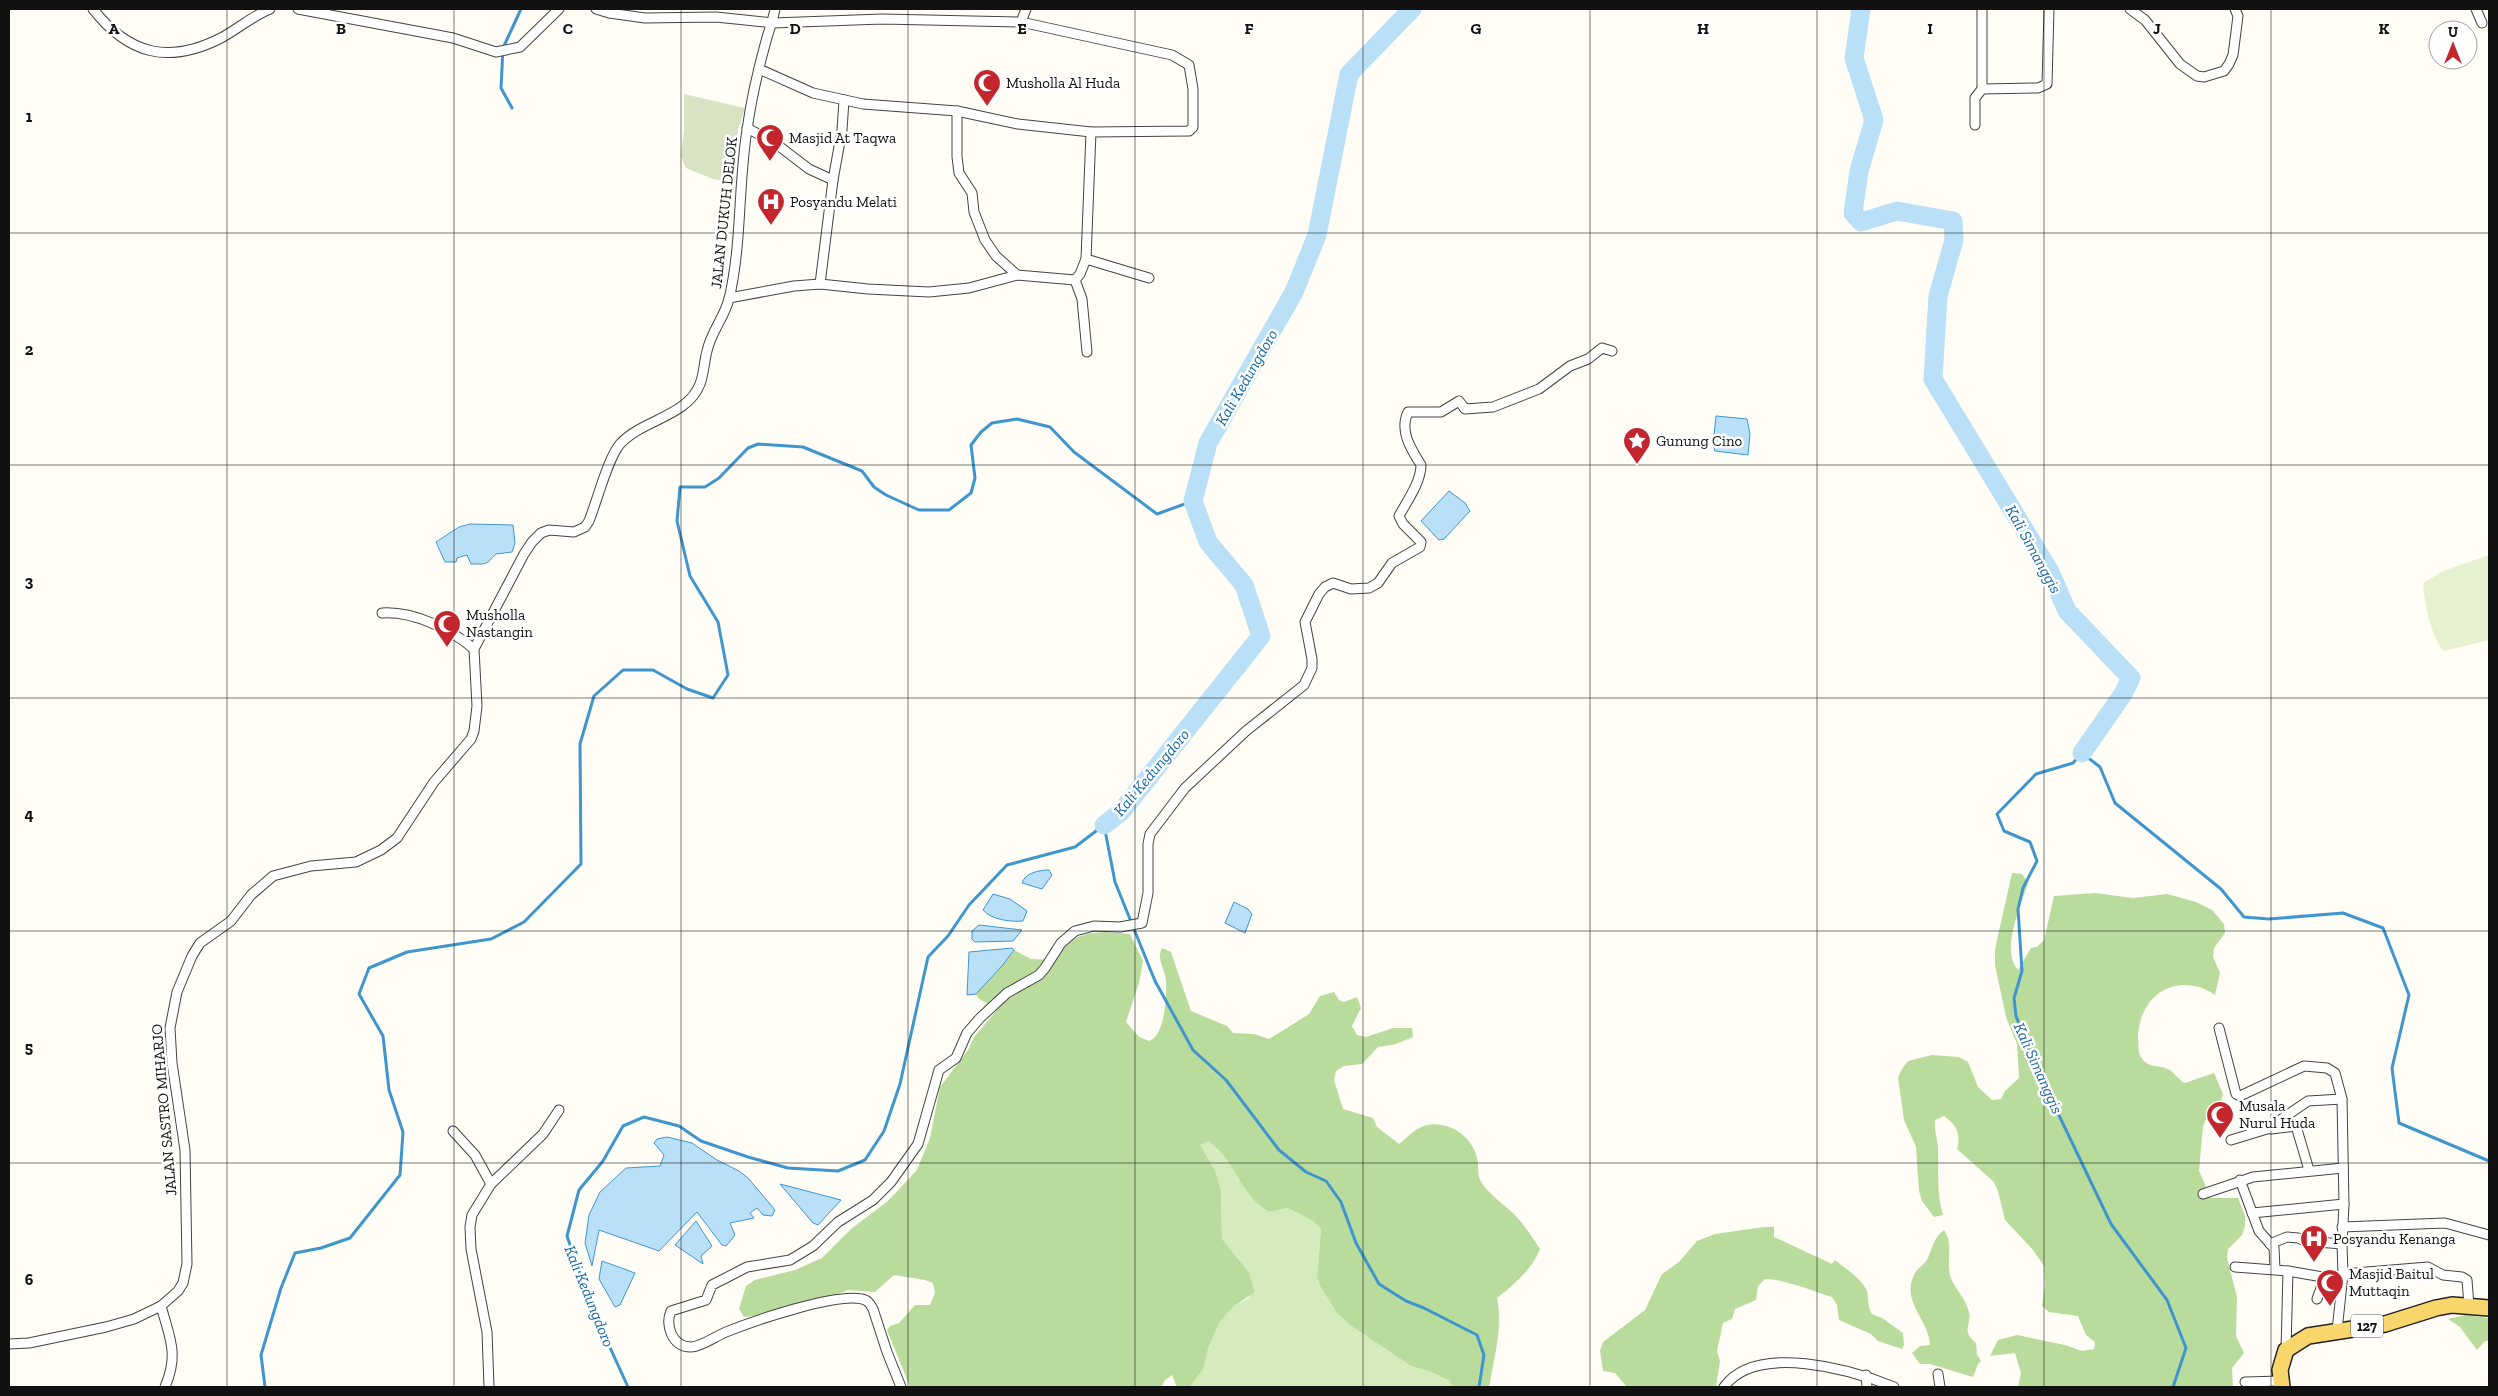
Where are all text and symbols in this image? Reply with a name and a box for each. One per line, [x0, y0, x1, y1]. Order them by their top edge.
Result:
text: A [109, 19, 120, 38]
text: B [336, 19, 346, 38]
text: C [563, 19, 573, 38]
text: D [789, 19, 801, 38]
text: E [1017, 19, 1027, 38]
text: F [1244, 19, 1254, 38]
text: G [1471, 19, 1482, 38]
text: H [1697, 19, 1709, 38]
text: I [1927, 19, 1933, 38]
text: J [2153, 19, 2161, 38]
text: K [2379, 19, 2390, 38]
north arrow [2428, 20, 2478, 70]
text: U [2448, 24, 2458, 41]
mosque icon: Musholla Al Huda [972, 68, 1002, 107]
place label: Musholla Al Huda [1006, 74, 1120, 92]
text: 1 [26, 107, 33, 126]
mosque icon: Masjid At Taqwa [755, 123, 785, 162]
place label: Masjid At Taqwa [789, 129, 896, 147]
street label: JALAN DUKUH DELOK [707, 136, 741, 290]
hospital icon: Posyandu Melati [756, 187, 786, 226]
place label: Posyandu Melati [790, 193, 897, 211]
water label: Kali Kedungdoro [1211, 326, 1282, 429]
text: 2 [25, 340, 34, 359]
place icon: Gunung Cino [1622, 426, 1652, 465]
place label: Gunung Cino [1656, 432, 1742, 450]
water label: Kali Simanggis [2002, 502, 2066, 597]
text: 3 [25, 572, 34, 591]
place label: Musholla Nastangin [466, 606, 533, 641]
mosque icon: Musholla Nastangin [432, 609, 462, 648]
water label: Kali Kedungdoro [1109, 725, 1193, 820]
text: 4 [24, 805, 34, 824]
water label: Kali Simanggis [2010, 1020, 2067, 1117]
street label: JALAN SASTRO MIHARJO [148, 1023, 180, 1197]
text: 5 [25, 1038, 33, 1057]
place label: Musala Nurul Huda [2239, 1097, 2315, 1132]
mosque icon: Musala Nurul Huda [2205, 1100, 2235, 1139]
hospital icon: Posyandu Kenanga [2299, 1224, 2329, 1263]
place label: Posyandu Kenanga [2333, 1230, 2455, 1248]
water label: Kali Kedungdoro [561, 1243, 619, 1350]
place label: Masjid Baitul Muttaqin [2349, 1265, 2434, 1300]
mosque icon: Masjid Baitul Muttaqin [2315, 1268, 2345, 1307]
text: 6 [25, 1270, 34, 1289]
road number: 127 [2351, 1314, 2383, 1338]

